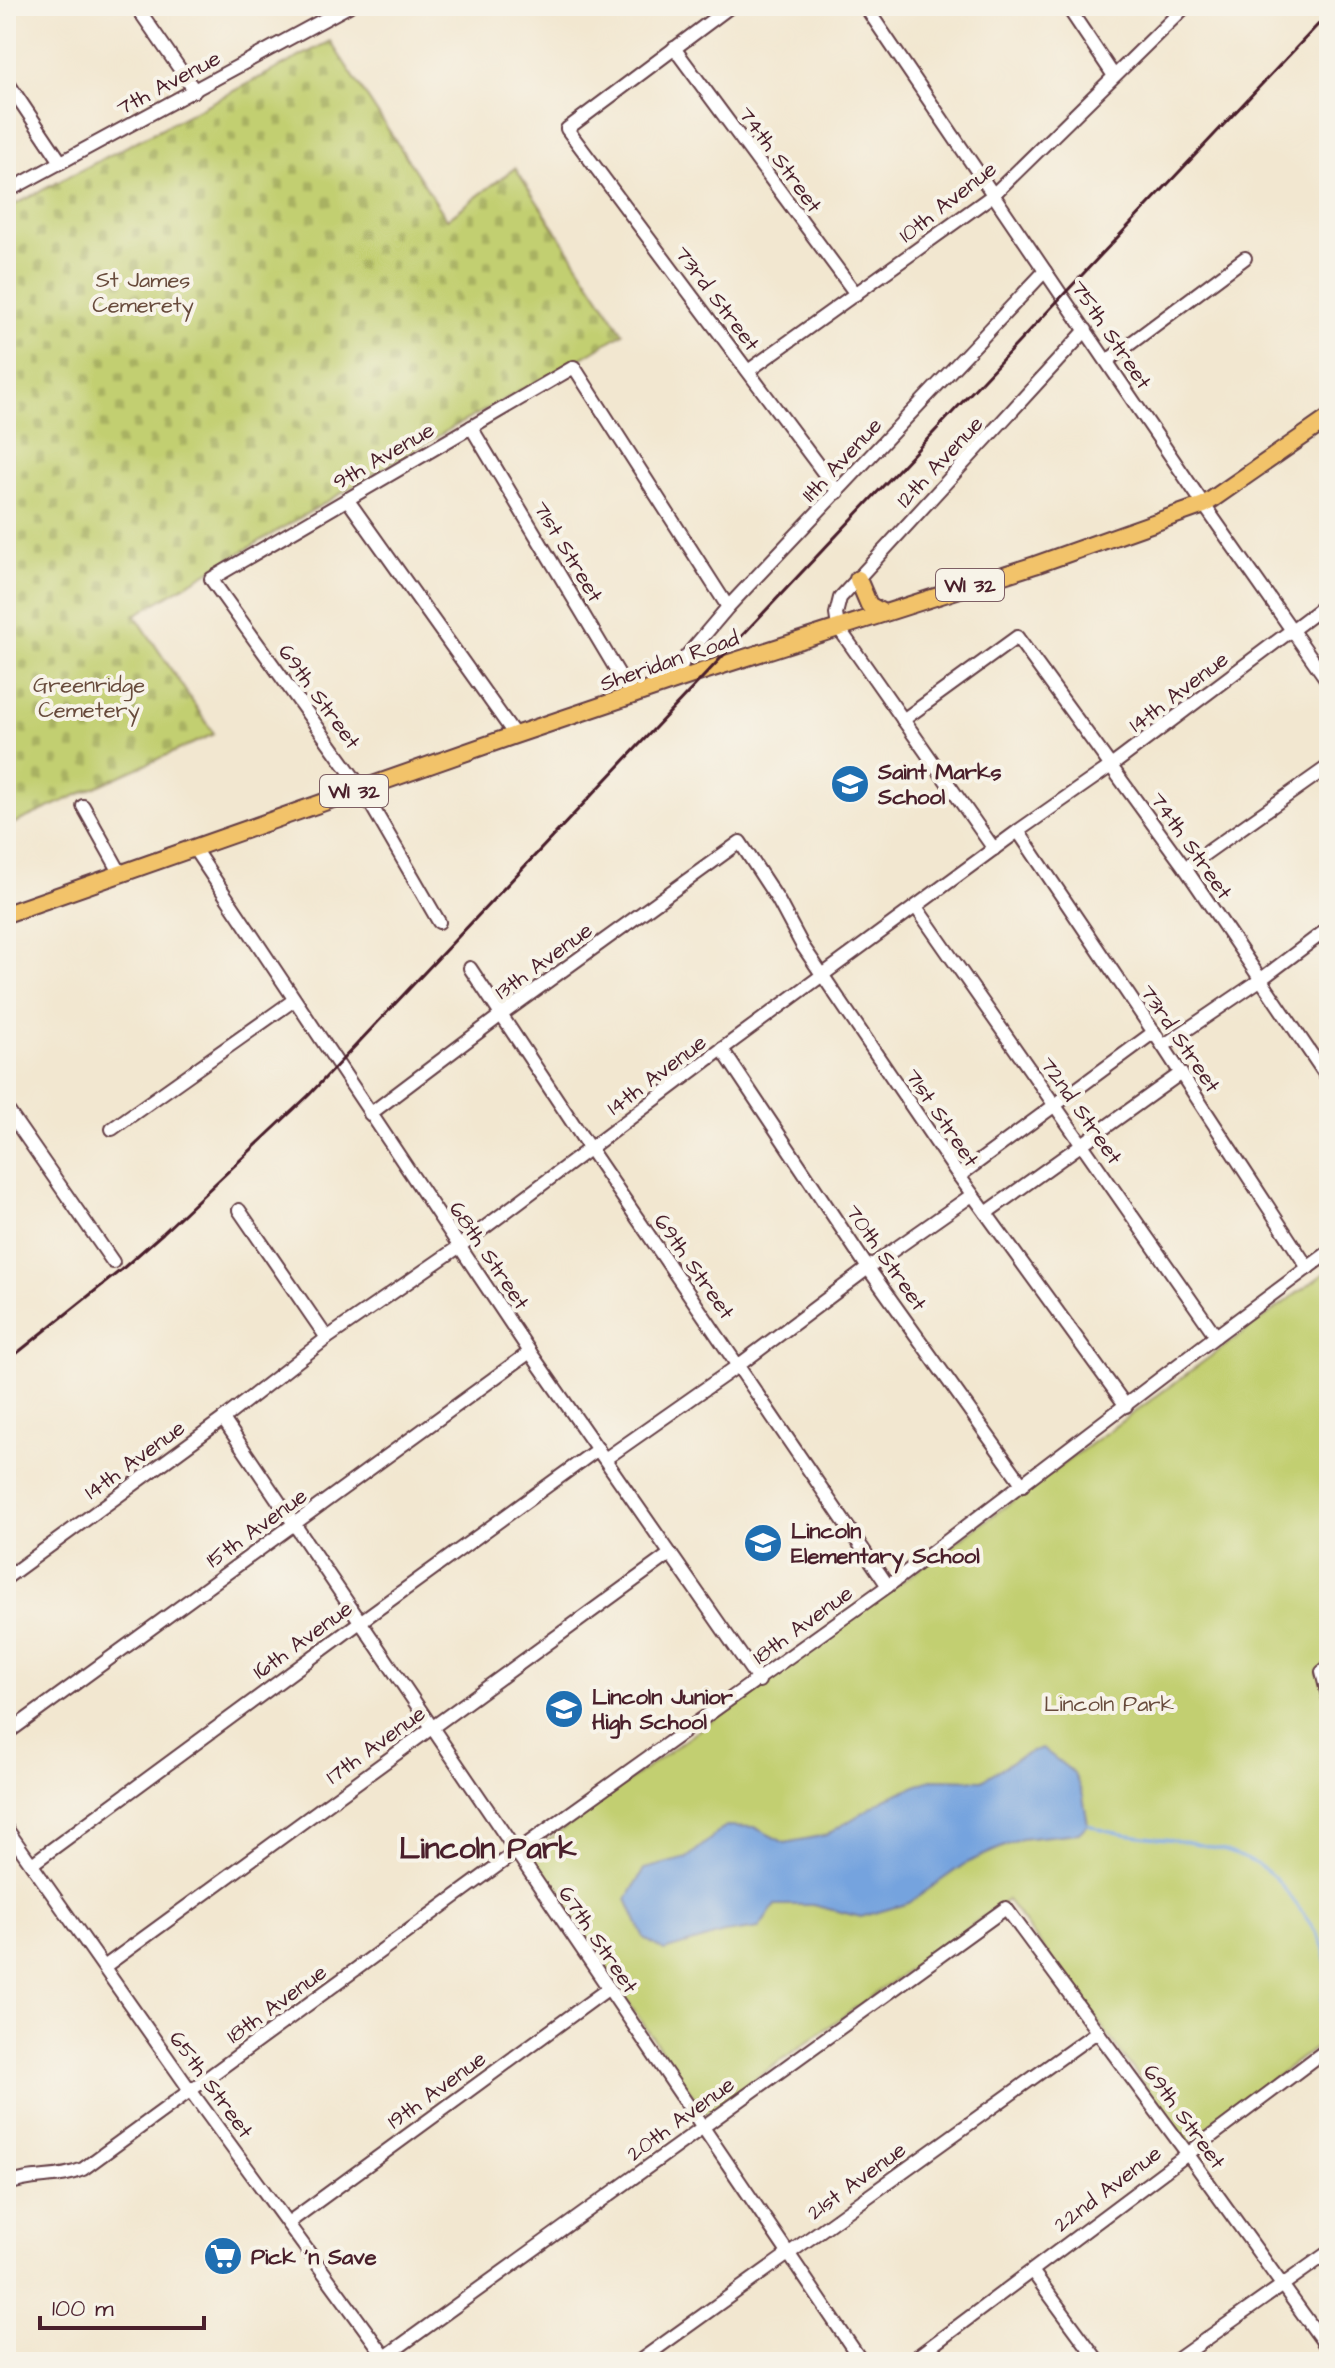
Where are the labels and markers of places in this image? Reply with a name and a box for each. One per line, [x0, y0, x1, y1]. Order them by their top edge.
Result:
place label: Saint Marks School [877, 757, 1001, 813]
school or university icon: Saint Marks School [829, 763, 871, 805]
place label: Lincoln Elementary School [791, 1516, 980, 1574]
school or university icon: Lincoln Elementary School [742, 1522, 784, 1564]
place label: Lincoln Junior High School [592, 1682, 734, 1739]
school or university icon: Lincoln Junior High School [543, 1688, 585, 1730]
supermarket icon: Pick 'n Save [202, 2235, 244, 2277]
place label: Pick 'n Save [251, 2242, 377, 2273]

